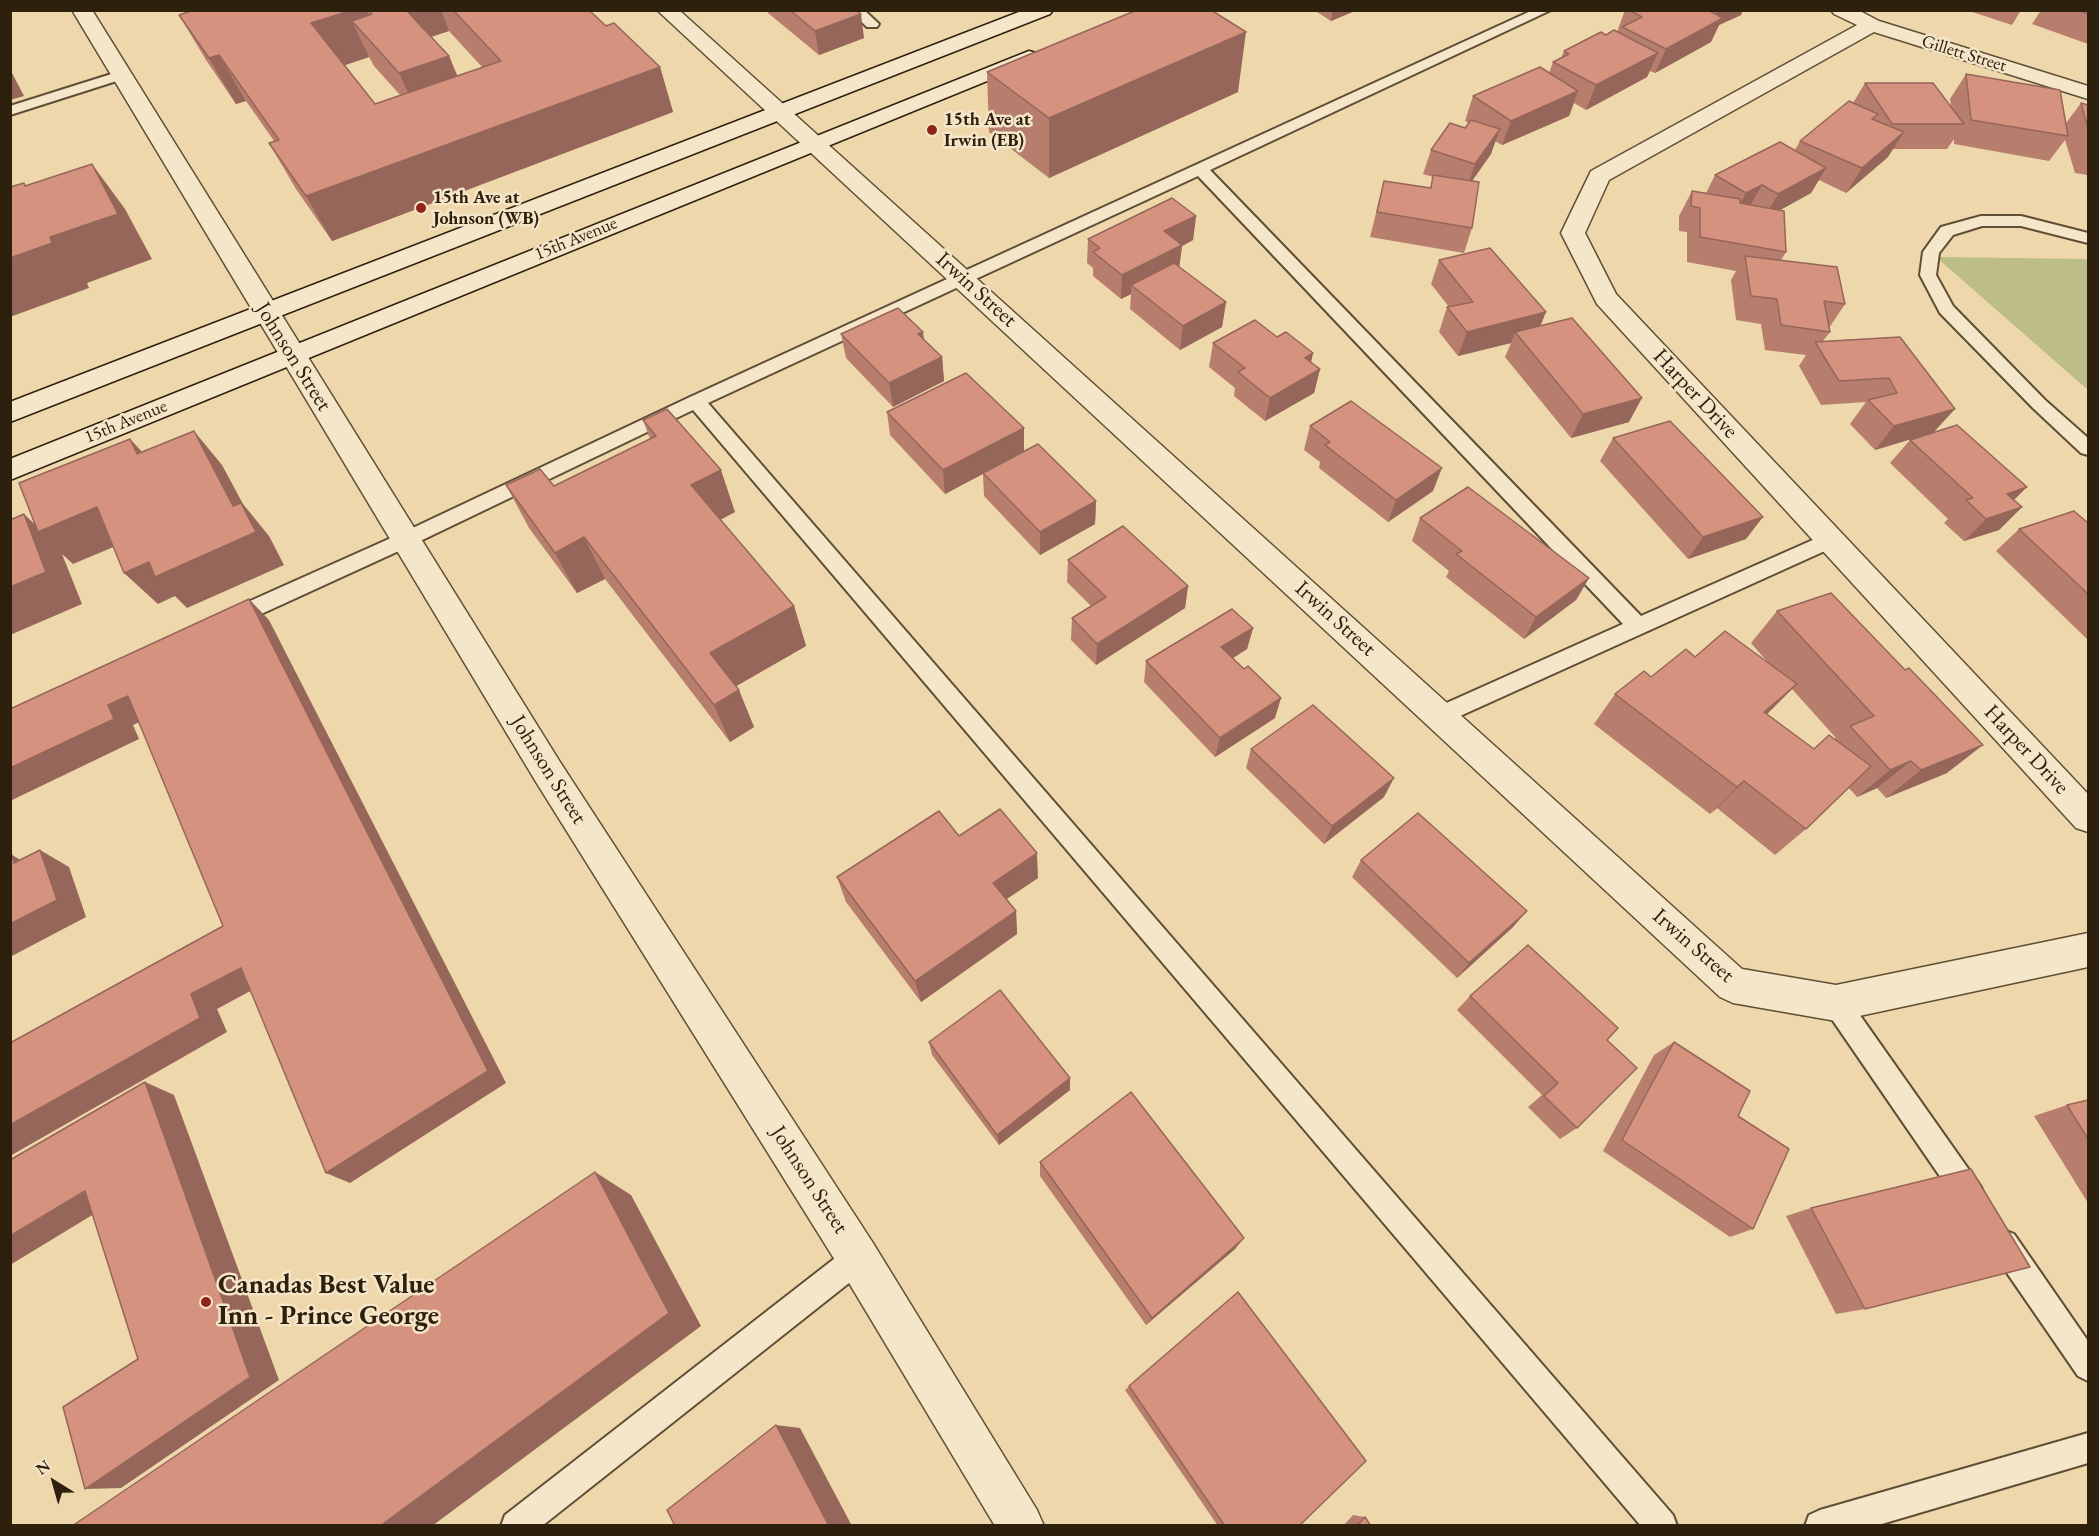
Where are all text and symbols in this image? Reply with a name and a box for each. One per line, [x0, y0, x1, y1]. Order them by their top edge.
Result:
street label: Gillett Street [1919, 31, 2009, 77]
place label: 15th Ave at Irwin (EB) [944, 109, 1030, 152]
marker: 15th Ave at Irwin (EB) [925, 123, 939, 137]
place label: 15th Ave at Johnson (WB) [433, 187, 539, 230]
marker: 15th Ave at Johnson (WB) [414, 201, 428, 215]
street label: 15th Avenue [531, 213, 621, 265]
street label: Irwin Street [930, 247, 1022, 333]
street label: Johnson Street [249, 298, 337, 416]
street label: Harper Drive [1647, 344, 1743, 444]
street label: 15th Avenue [81, 396, 171, 448]
street label: Irwin Street [1289, 576, 1381, 662]
street label: Harper Drive [1978, 700, 2074, 800]
street label: Johnson Street [504, 711, 592, 829]
street label: Irwin Street [1647, 903, 1739, 989]
street label: Johnson Street [764, 1121, 854, 1239]
place label: Canadas Best Value Inn - Prince George [218, 1270, 439, 1333]
marker: Canadas Best Value Inn - Prince George [199, 1295, 213, 1309]
north arrow [24, 1452, 84, 1512]
text: N [31, 1455, 54, 1480]

